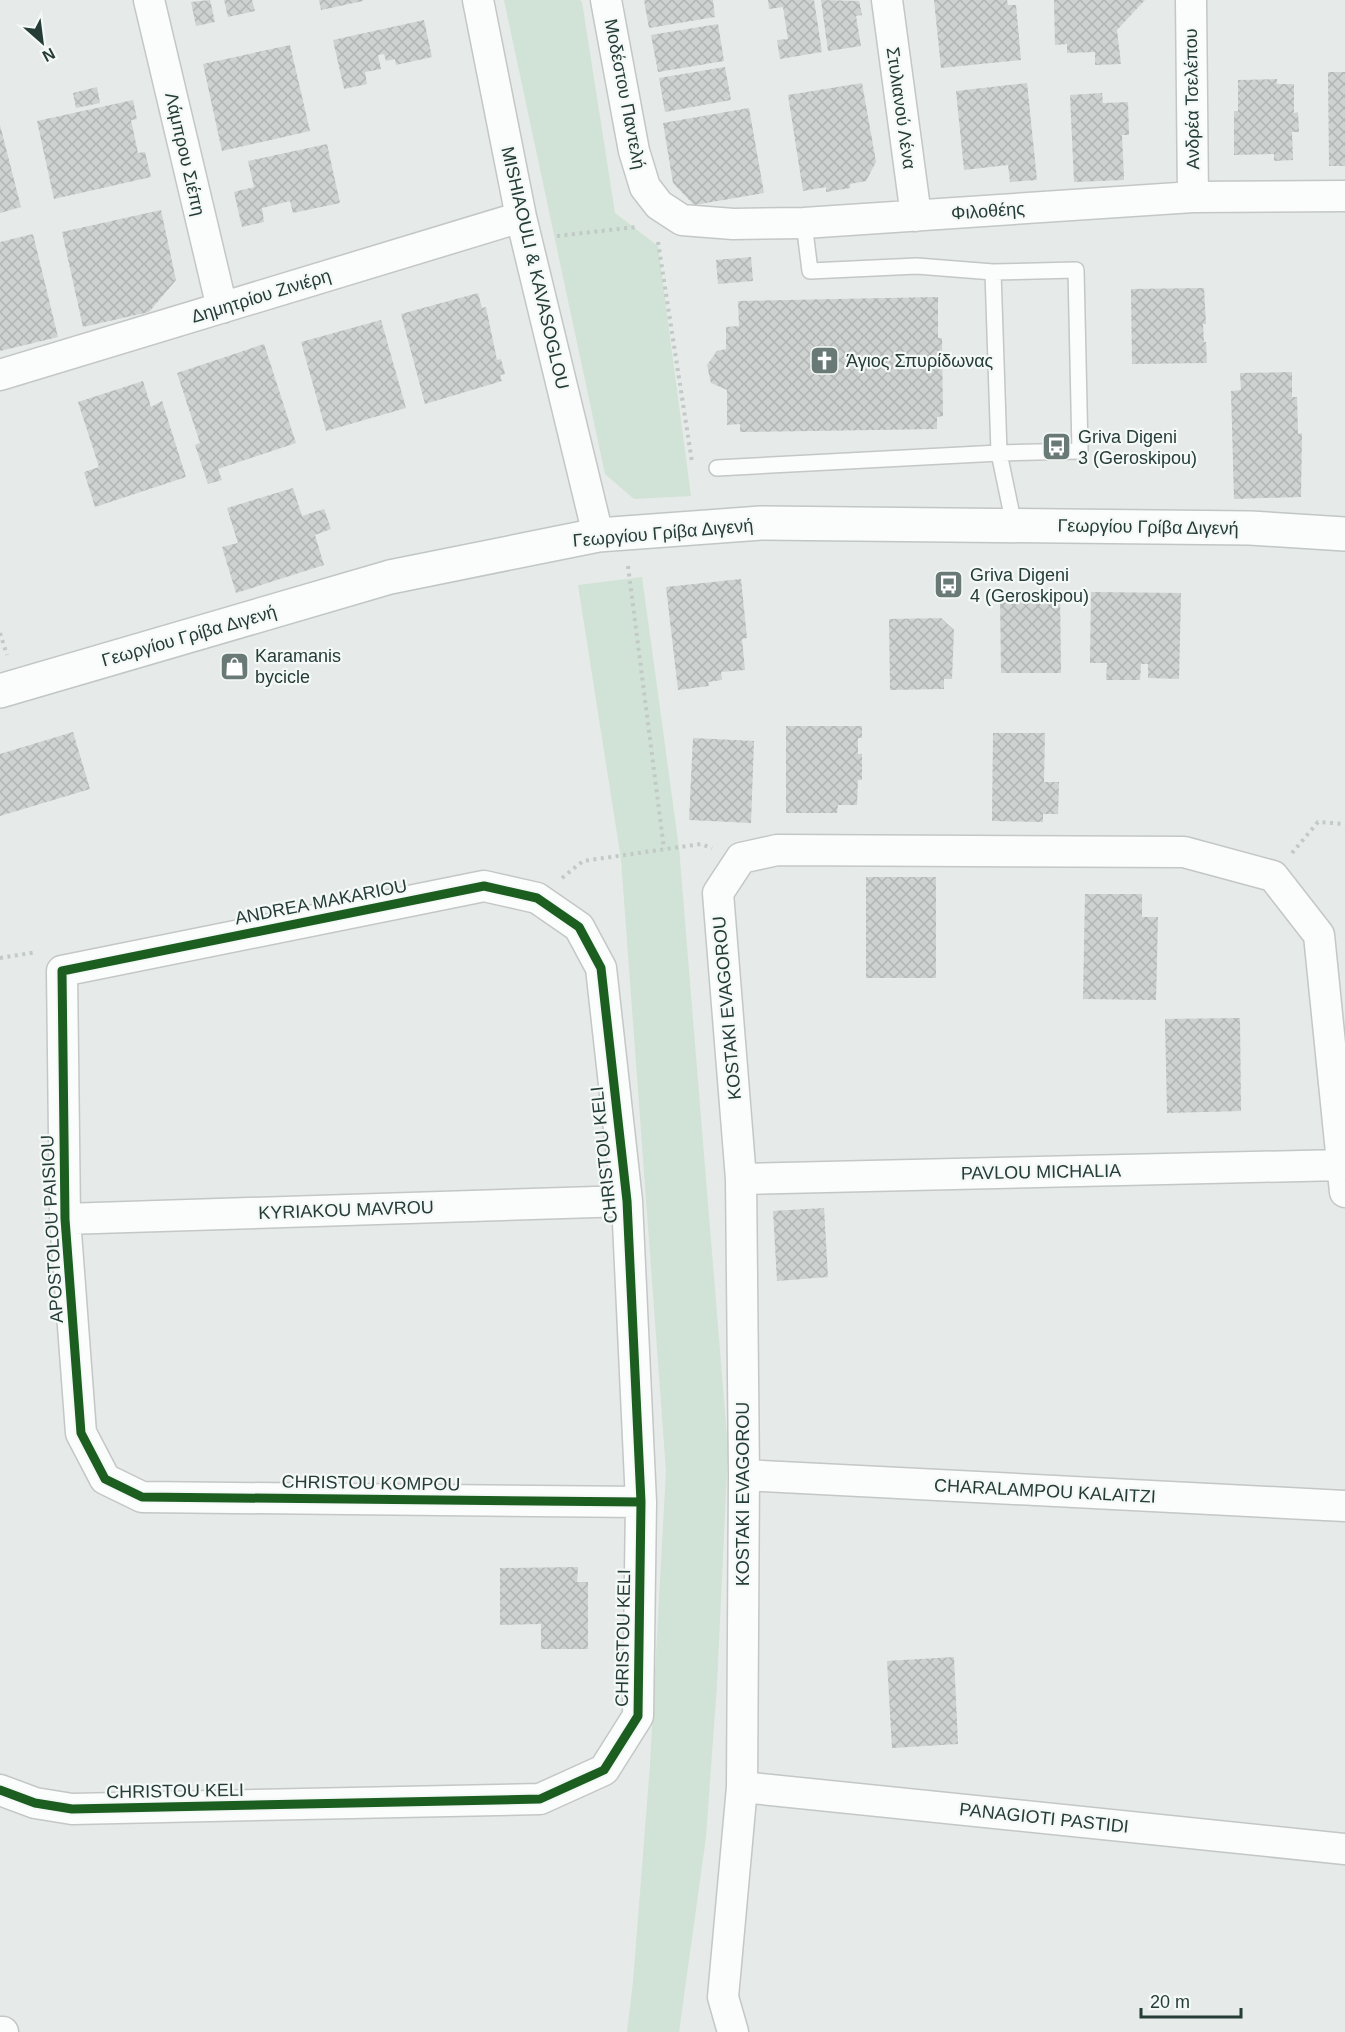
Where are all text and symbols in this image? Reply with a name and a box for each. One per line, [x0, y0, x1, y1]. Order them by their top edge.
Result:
north arrow [12, 12, 72, 72]
street label: Μοδέστου Παντελή [601, 17, 649, 171]
street label: Ανδρέα Τσελέπου [1181, 28, 1203, 170]
text: N [40, 45, 58, 65]
street label: Στυλιανού Λένα [883, 46, 919, 170]
street label: Λάμπρου Σιέπη [161, 90, 209, 218]
street label: MISHIAOULI & KAVASOGLOU [497, 145, 573, 391]
street label: Φιλοθέης [950, 198, 1026, 224]
street label: Δημητρίου Ζινιέρη [189, 265, 333, 327]
church icon: Άγιος Σπυρίδωνας [809, 345, 841, 377]
place label: Άγιος Σπυρίδωνας [846, 351, 994, 371]
place label: Griva Digeni 3 (Geroskipou) [1078, 427, 1197, 468]
bus stop icon: Griva Digeni 3 (Geroskipou) [1041, 431, 1073, 463]
street label: Γεωργίου Γρίβα Διγενή [572, 515, 754, 551]
street label: Γεωργίου Γρίβα Διγενή [1057, 515, 1239, 539]
place label: Griva Digeni 4 (Geroskipou) [970, 565, 1089, 606]
bus stop icon: Griva Digeni 4 (Geroskipou) [933, 569, 965, 601]
street label: Γεωργίου Γρίβα Διγενή [99, 601, 279, 671]
place label: Karamanis bycicle [255, 646, 341, 687]
shop icon: Karamanis bycicle [218, 650, 250, 682]
street label: ANDREA MAKARIOU [233, 875, 409, 929]
street label: KOSTAKI EVAGOROU [709, 915, 745, 1101]
street label: CHRISTOU KELI [587, 1085, 621, 1225]
street label: APOSTOLOU PAISIOU [37, 1134, 67, 1324]
street label: PAVLOU MICHALIA [961, 1161, 1121, 1183]
street label: KYRIAKOU MAVROU [258, 1197, 434, 1223]
street label: KOSTAKI EVAGOROU [733, 1402, 753, 1586]
street label: CHRISTOU KOMPOU [281, 1471, 461, 1495]
street label: CHARALAMPOU KALAITZI [934, 1475, 1156, 1507]
street label: CHRISTOU KELI [612, 1569, 634, 1707]
street label: CHRISTOU KELI [106, 1780, 244, 1802]
street label: PANAGIOTI PASTIDI [958, 1799, 1130, 1837]
scale bar [1141, 1981, 1242, 2019]
text: 20 m [1150, 1992, 1190, 2012]

